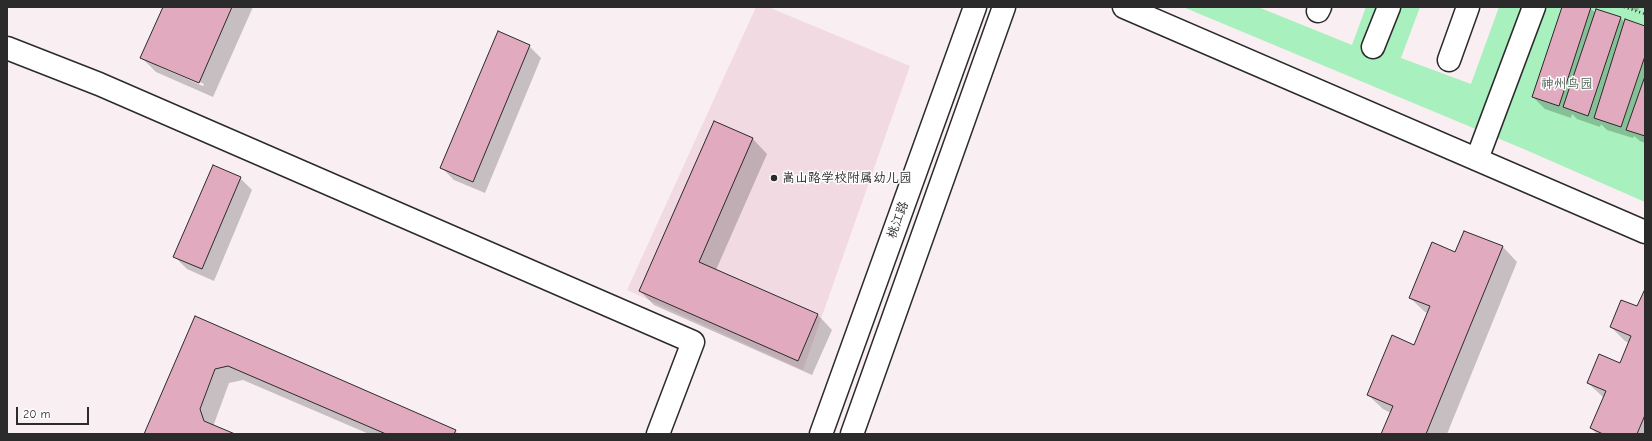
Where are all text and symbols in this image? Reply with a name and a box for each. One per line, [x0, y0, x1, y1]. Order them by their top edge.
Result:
park label: 神州鸟园 [1541, 76, 1593, 92]
place label: 嵩山路学校附属幼儿园 [782, 170, 912, 186]
marker: 嵩山路学校附属幼儿园 [769, 173, 779, 183]
street label: 桃江路 [884, 199, 912, 241]
scale bar [18, 399, 91, 425]
text: 20 m [23, 407, 51, 421]

